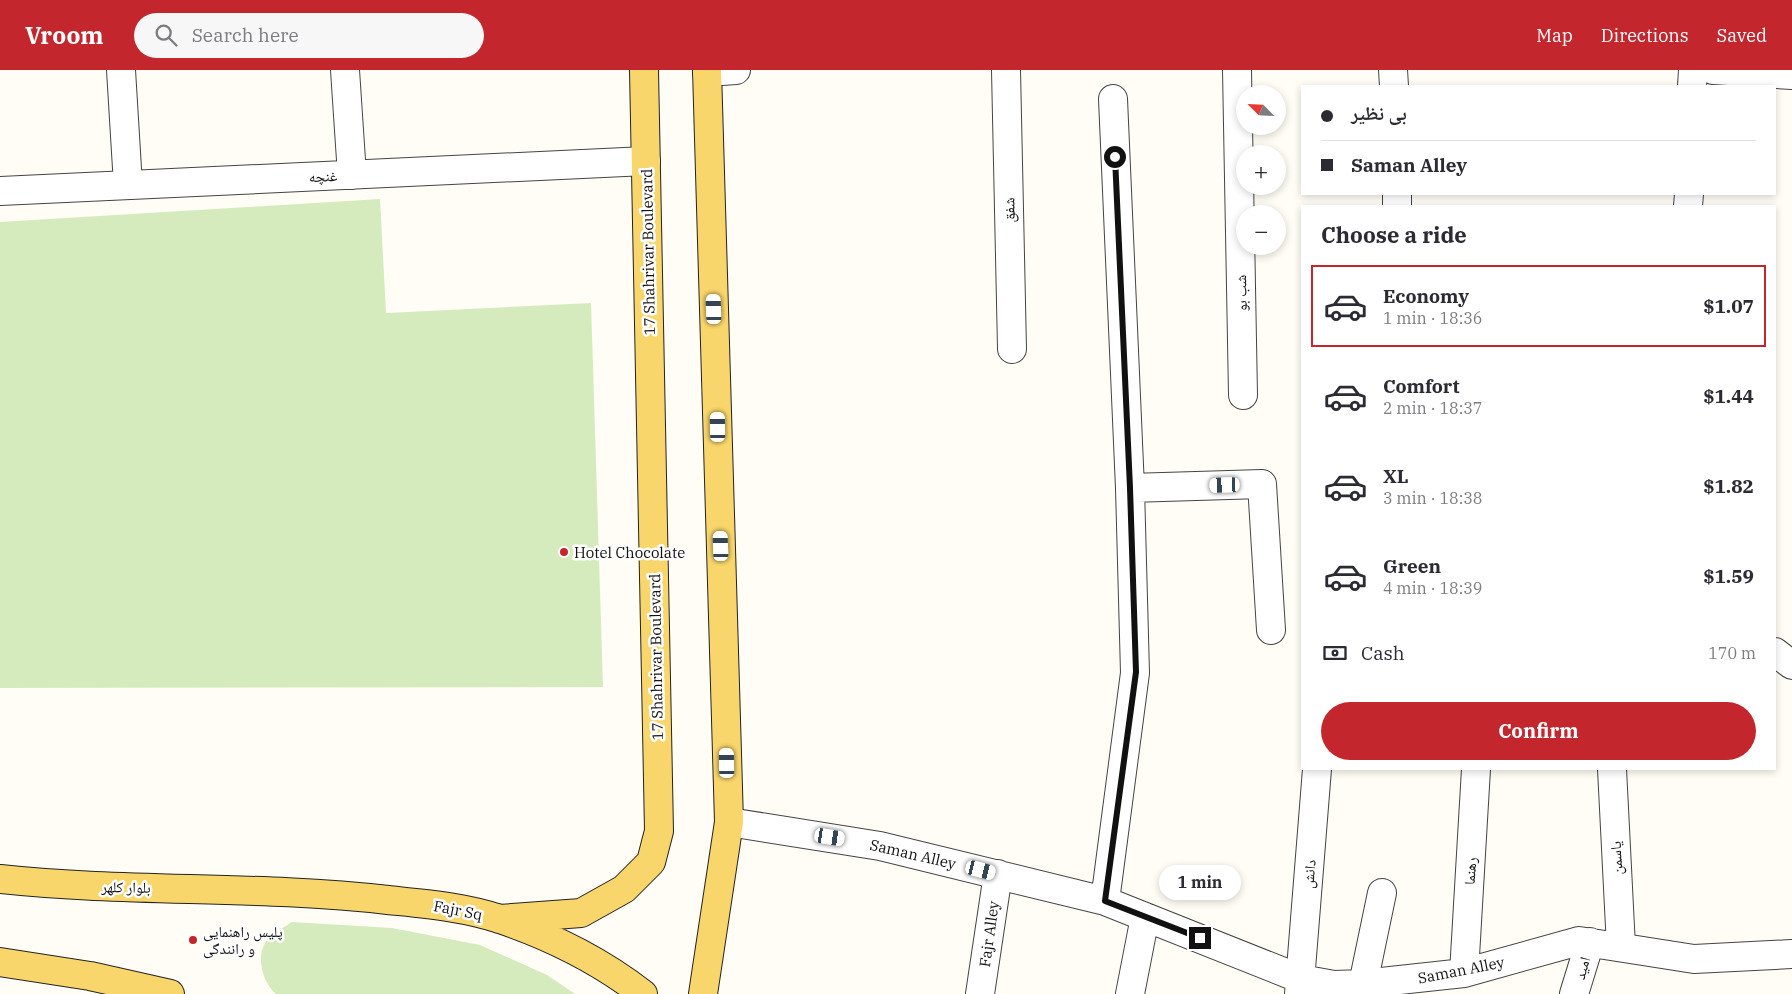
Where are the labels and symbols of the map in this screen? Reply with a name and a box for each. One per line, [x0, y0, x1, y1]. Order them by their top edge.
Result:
north arrow [1236, 85, 1286, 135]
route start [1104, 146, 1126, 168]
street label: غنچه [308, 166, 338, 186]
street label: 17 Shahrivar Boulevard [637, 168, 659, 336]
street label: شفق [999, 197, 1020, 223]
street label: شب بو [1231, 274, 1251, 312]
car [705, 294, 722, 324]
car [710, 412, 725, 442]
car [1209, 477, 1240, 493]
car [712, 531, 729, 561]
place label: Hotel Chocolate [574, 543, 685, 562]
marker: Hotel Chocolate [558, 546, 570, 558]
street label: 17 Shahrivar Boulevard [645, 573, 667, 741]
car [719, 748, 734, 778]
car [814, 827, 845, 847]
street label: Saman Alley [868, 835, 958, 873]
street label: یاسمن [1606, 840, 1627, 875]
street label: رهنما [1460, 856, 1480, 886]
car [964, 859, 997, 881]
street label: دانش [1298, 859, 1321, 889]
callout: 1 min [1159, 866, 1241, 900]
street label: بلوار کلهر [100, 877, 151, 897]
street label: Fajr Sq [432, 896, 484, 924]
street label: Fajr Alley [975, 900, 1003, 968]
place label: پلیس راهنمایی و رانندگی [203, 922, 283, 959]
route end [1189, 927, 1211, 949]
marker: پلیس راهنمایی و رانندگی [187, 934, 199, 946]
street label: Saman Alley [1416, 952, 1506, 988]
street label: امید [1570, 954, 1594, 982]

